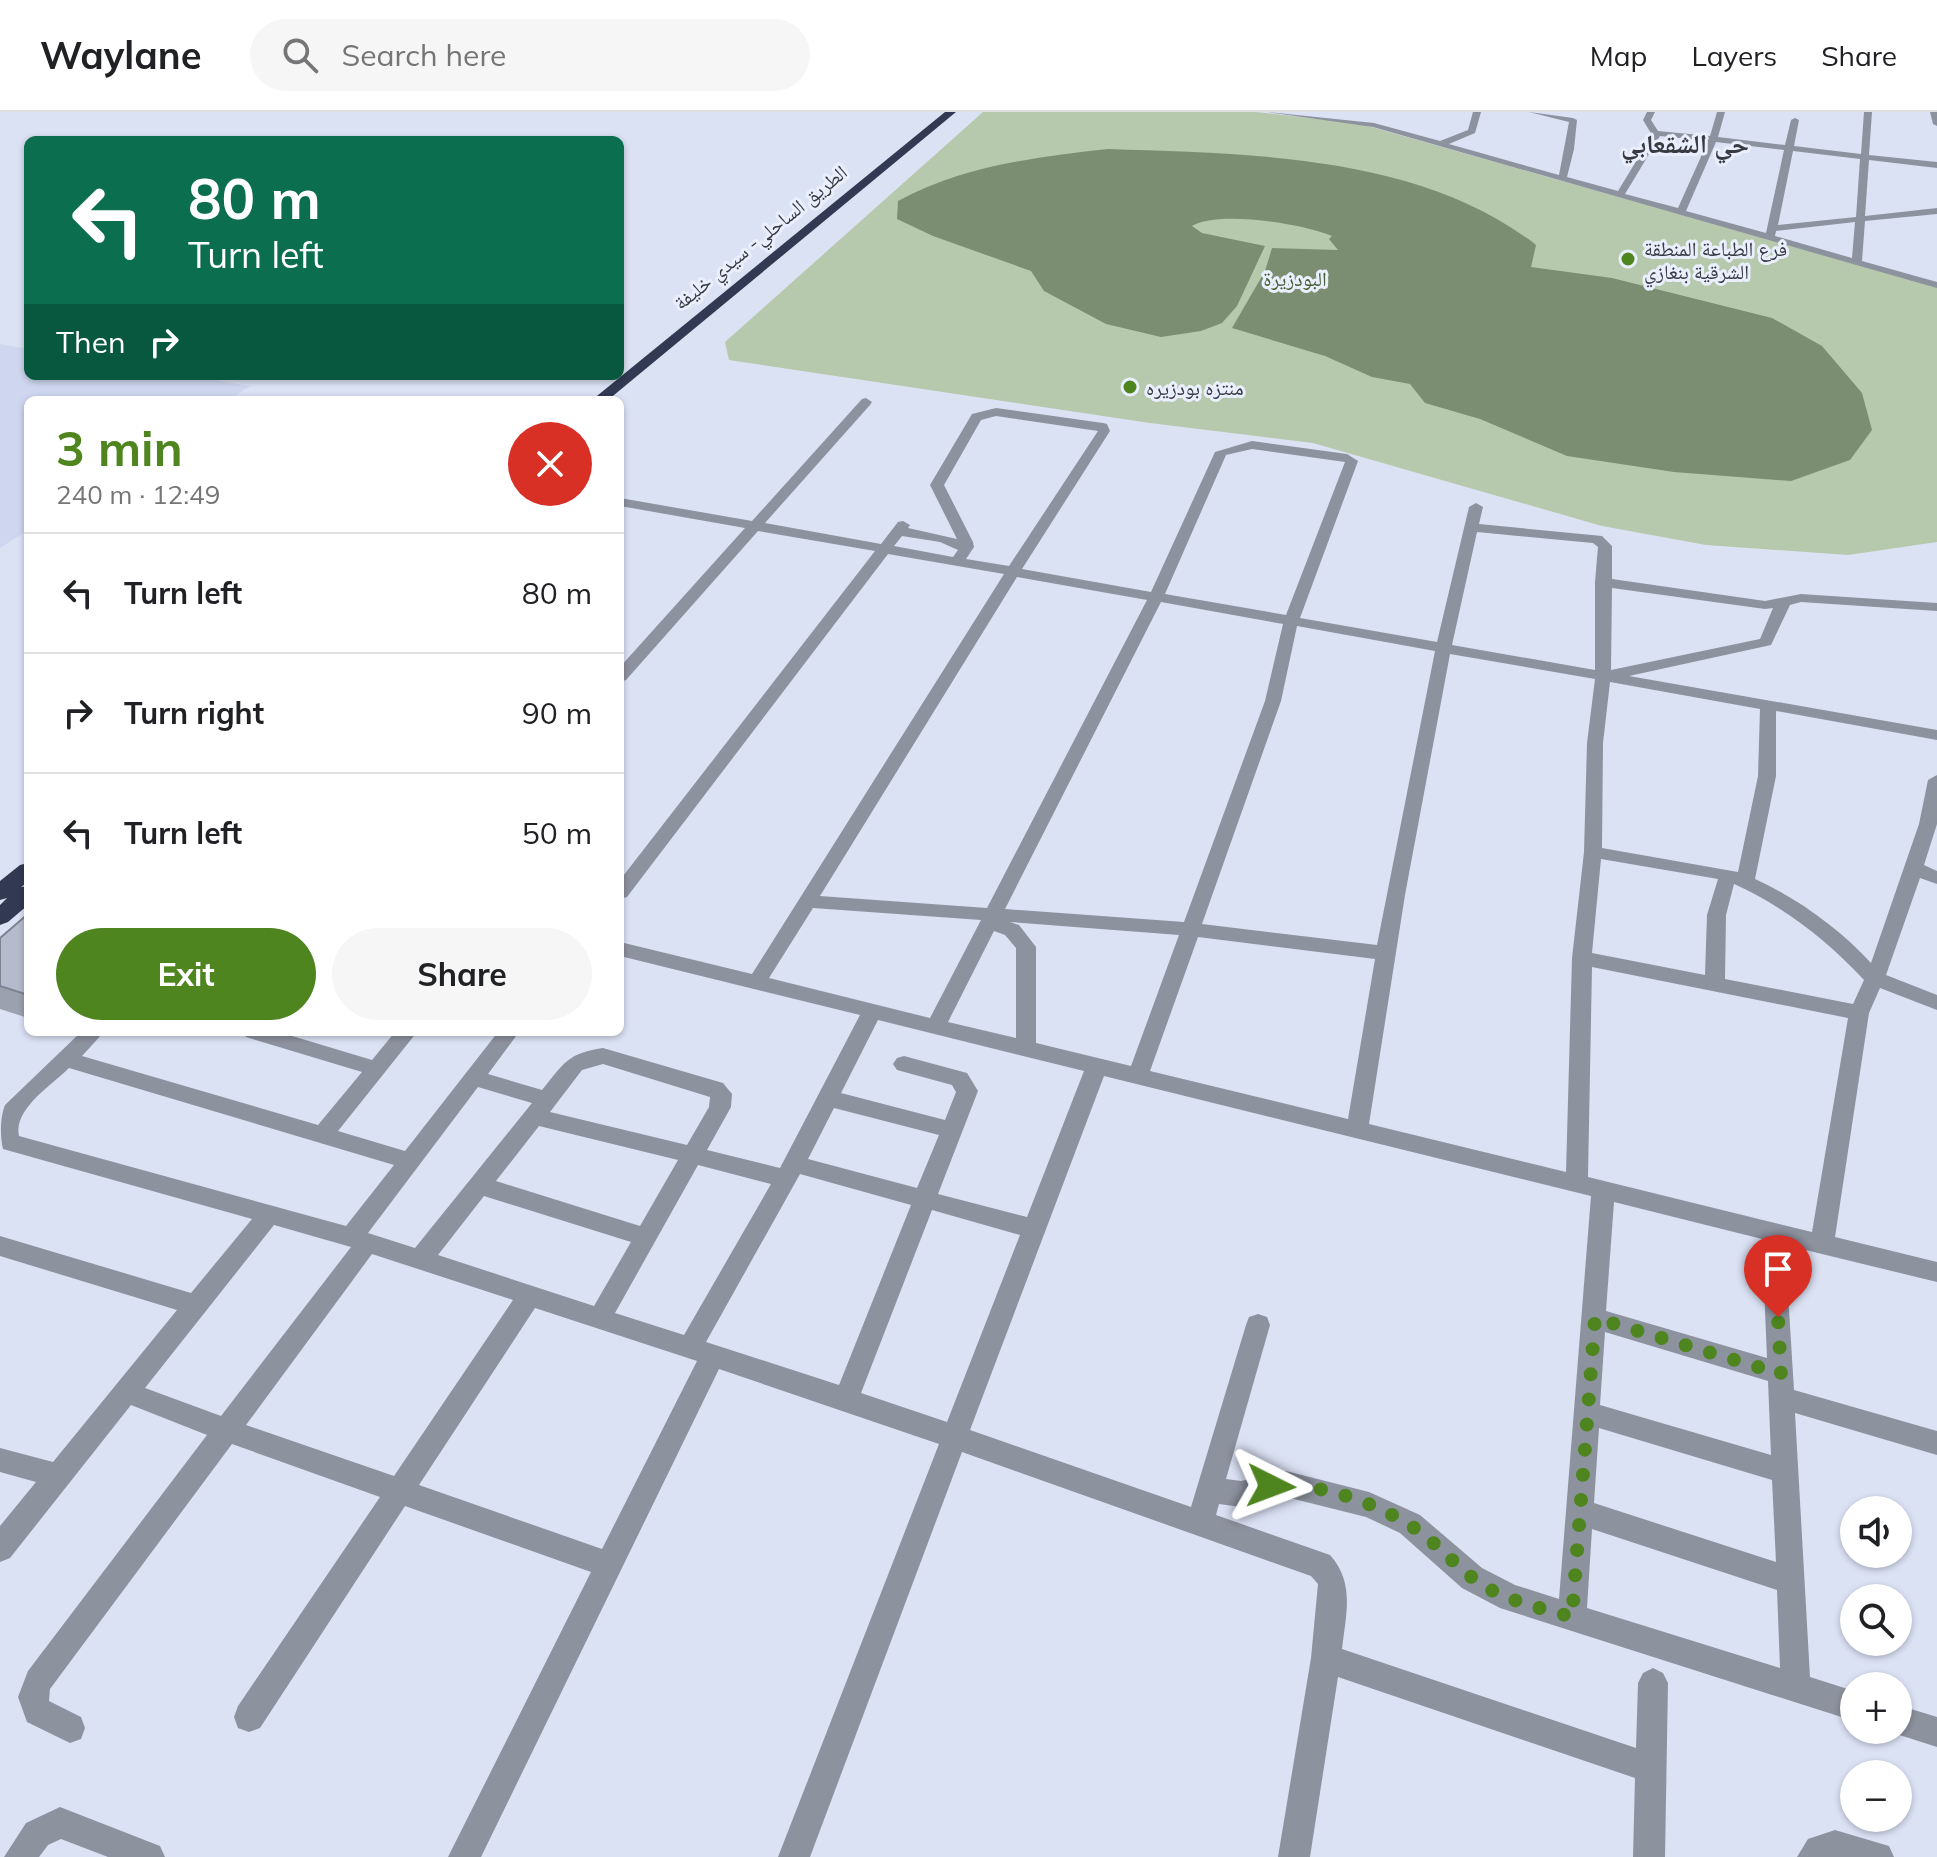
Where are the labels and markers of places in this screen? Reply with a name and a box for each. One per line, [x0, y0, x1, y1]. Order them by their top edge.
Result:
place label: فرع الطباعة المنطقة الشرقية بنغازي [1644, 236, 1787, 288]
marker: فرع الطباعة المنطقة الشرقية بنغازي [1619, 250, 1637, 268]
place label: منتزه بودزيره [1146, 375, 1244, 400]
marker: منتزه بودزيره [1121, 378, 1139, 396]
pin [1744, 1235, 1812, 1317]

